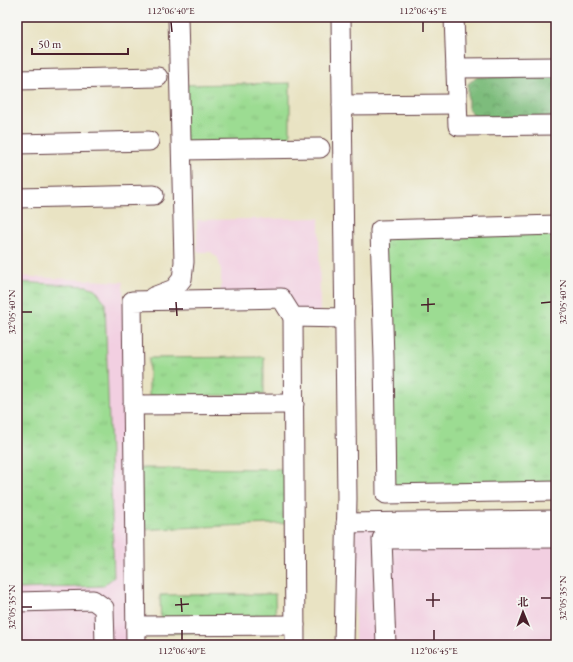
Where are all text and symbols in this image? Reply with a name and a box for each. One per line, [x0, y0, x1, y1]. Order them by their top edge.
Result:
text: 112°06'40"E [147, 4, 195, 17]
text: 112°06'45"E [399, 4, 447, 17]
scale bar [32, 30, 128, 56]
text: 50 m [38, 36, 62, 52]
text: 32°05'40"N [556, 279, 569, 324]
text: 32°05'40"N [5, 289, 18, 334]
text: 32°05'35"N [556, 575, 569, 620]
text: 32°05'35"N [5, 584, 18, 629]
north arrow [503, 592, 543, 632]
text: 北 [517, 595, 528, 609]
text: 112°06'40"E [158, 644, 206, 657]
text: 112°06'45"E [410, 644, 458, 657]

